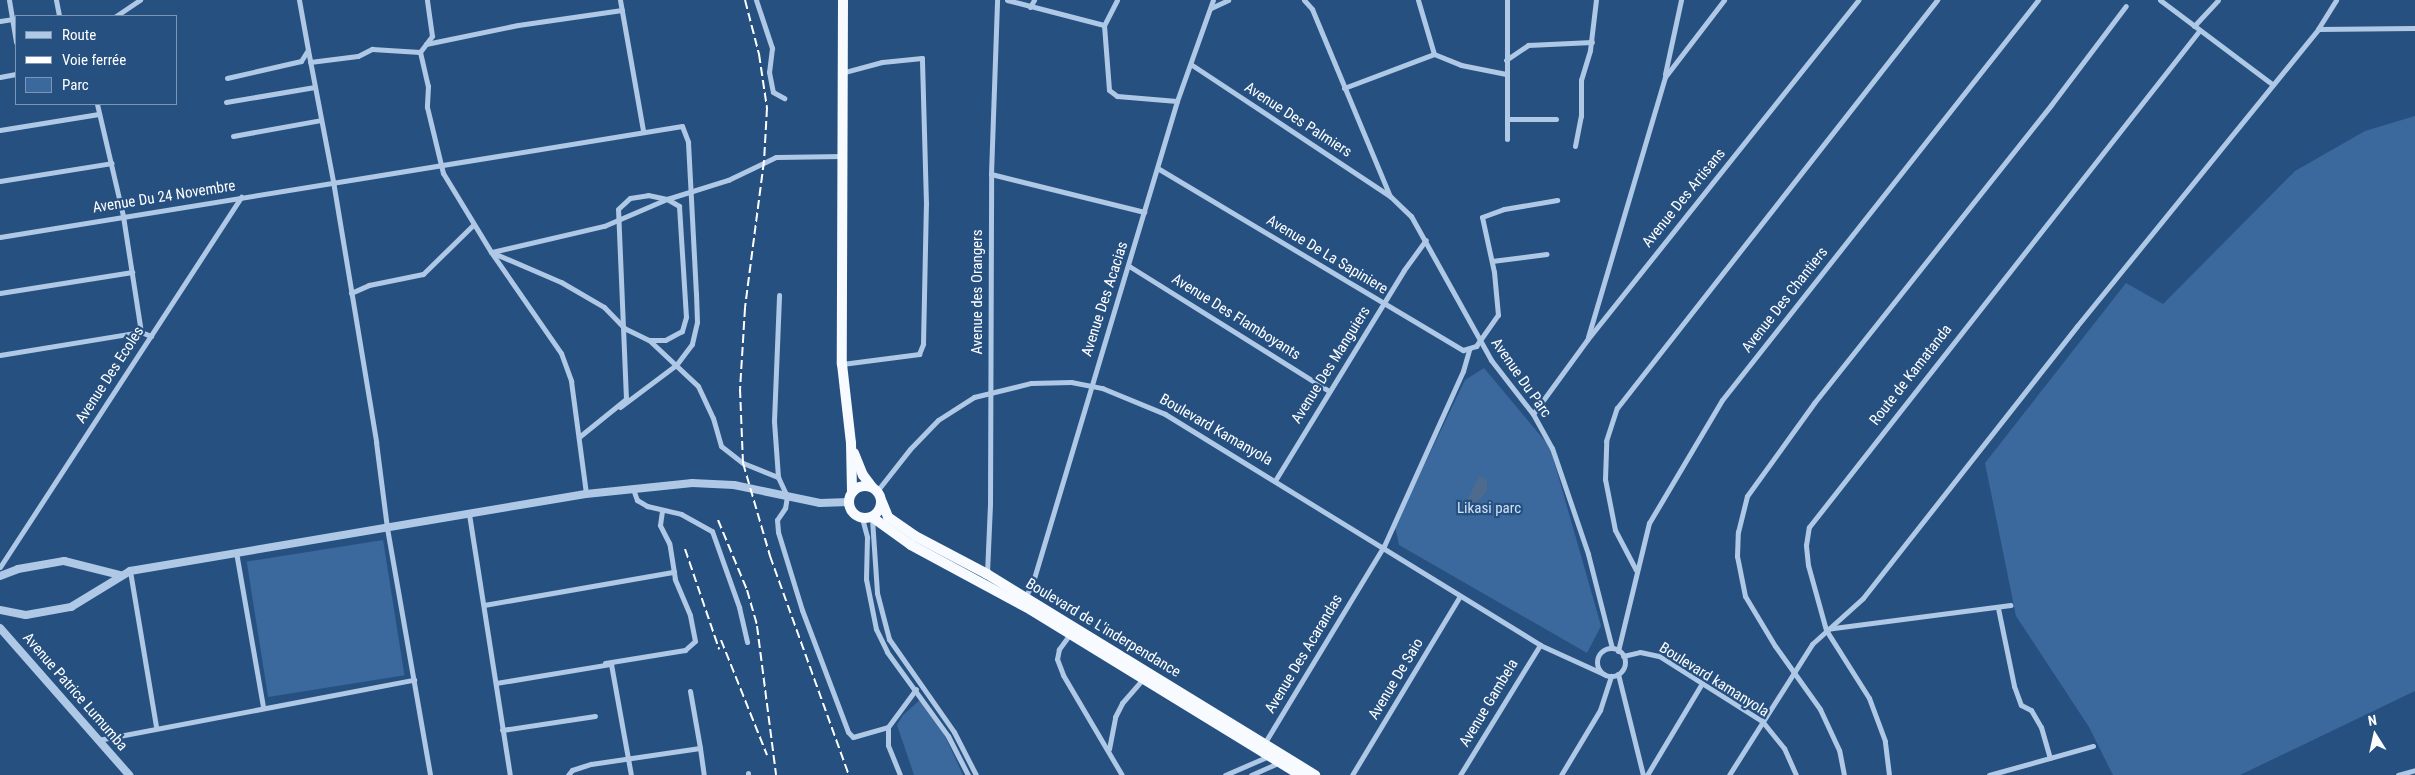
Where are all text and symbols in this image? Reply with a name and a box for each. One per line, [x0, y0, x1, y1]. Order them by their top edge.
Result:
legend [15, 15, 178, 105]
text: Route [62, 26, 96, 44]
text: Voie ferrée [62, 51, 126, 69]
text: Parc [62, 76, 89, 94]
street label: Avenue Des Palmiers [1241, 79, 1355, 161]
street label: Avenue Des Artisans [1639, 145, 1729, 251]
street label: Avenue Du 24 Novembre [91, 177, 237, 217]
street label: Avenue De La Sapiniere [1263, 212, 1391, 298]
street label: Avenue des Orangers [969, 230, 987, 354]
street label: Avenue Des Acacias [1078, 239, 1132, 359]
street label: Avenue Des Chantiers [1738, 244, 1832, 356]
street label: Avenue Des Flamboyants [1168, 270, 1304, 364]
street label: Avenue Des Manguiers [1288, 303, 1374, 427]
street label: Route de Kamatanda [1866, 321, 1956, 429]
street label: Avenue Des Ecoles [72, 323, 148, 427]
street label: Avenue Du Parc [1487, 335, 1555, 421]
street label: Boulevard Kamanyola [1156, 390, 1276, 470]
park label: Likasi parc [1457, 500, 1521, 518]
street label: Boulevard de L'inderpendance [1022, 575, 1184, 681]
street label: Avenue Des Acarandas [1261, 591, 1347, 717]
street label: Avenue Patrice Lumumba [19, 629, 131, 755]
street label: Avenue De Saio [1365, 635, 1427, 723]
street label: Boulevard kamanyola [1656, 639, 1772, 721]
street label: Avenue Gambela [1456, 656, 1522, 750]
north arrow [2350, 710, 2400, 760]
text: N [2367, 712, 2378, 729]

